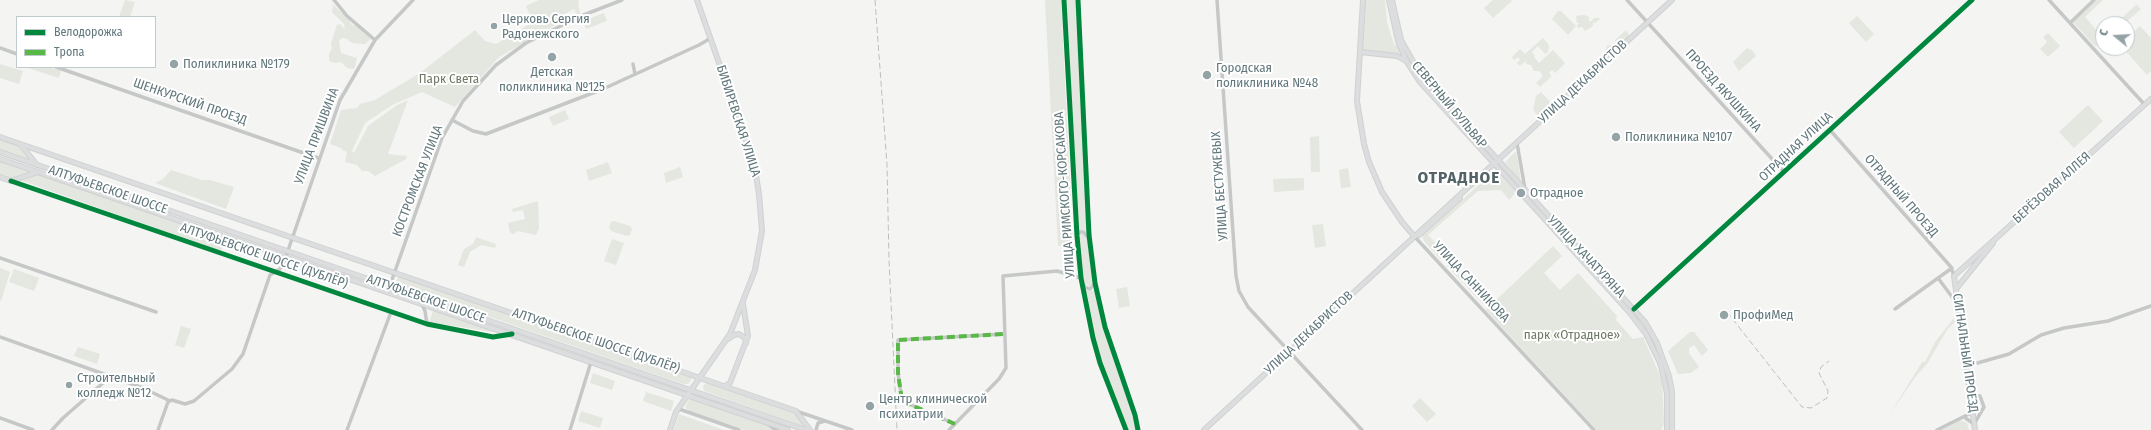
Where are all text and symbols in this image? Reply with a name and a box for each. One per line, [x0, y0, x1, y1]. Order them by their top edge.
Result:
place label: Церковь Сергия Радонежского [502, 11, 590, 42]
legend [16, 16, 156, 68]
north arrow [2095, 16, 2135, 56]
marker: Церковь Сергия Радонежского [489, 21, 499, 31]
text: Велодорожка [54, 25, 123, 39]
text: С [2097, 28, 2111, 37]
street label: УЛИЦА ДЕКАБРИСТОВ [1536, 37, 1630, 127]
text: Тропа [54, 45, 85, 59]
street label: ПРОЕЗД ЯКУШКИНА [1682, 46, 1764, 136]
marker: Детская поликлиника №125 [546, 51, 558, 63]
place label: Поликлиника №179 [183, 56, 290, 72]
marker: Поликлиника №179 [168, 58, 180, 70]
street label: СЕВЕРНЫЙ БУЛЬВАР [1408, 58, 1490, 152]
place label: Городская поликлиника №48 [1216, 60, 1318, 91]
street label: БИБИРЕВСКАЯ УЛИЦА [713, 63, 763, 179]
place label: Детская поликлиника №125 [499, 64, 605, 95]
marker: Городская поликлиника №48 [1201, 69, 1213, 81]
park label: Парк Света [419, 71, 479, 87]
street label: ШЕНКУРСКИЙ ПРОЕЗД [131, 75, 249, 129]
street label: УЛИЦА ПРИШВИНА [291, 85, 343, 187]
street label: ОТРАДНАЯ УЛИЦА [1756, 109, 1836, 185]
street label: УЛИЦА РИМСКОГО-КОРСАКОВА [1051, 111, 1079, 279]
street label: КОСТРОМСКАЯ УЛИЦА [390, 123, 446, 239]
place label: Поликлиника №107 [1625, 129, 1732, 145]
street label: УЛИЦА БЕСТУЖЕВЫХ [1208, 131, 1232, 241]
marker: Поликлиника №107 [1610, 131, 1622, 143]
street label: БЕРЁЗОВАЯ АЛЛЕЯ [2010, 149, 2094, 227]
street label: ОТРАДНЫЙ ПРОЕЗД [1861, 151, 1941, 241]
street label: АЛТУФЬЕВСКОЕ ШОССЕ [46, 162, 170, 218]
district label: ОТРАДНОЕ [1418, 168, 1500, 188]
place label: Отрадное [1530, 185, 1583, 201]
marker: Отрадное [1515, 187, 1527, 199]
street label: УЛИЦА ХАЧАТУРЯНА [1544, 213, 1628, 301]
street label: АЛТУФЬЕВСКОЕ ШОССЕ (ДУБЛЁР) [178, 220, 350, 292]
street label: УЛИЦА САННИКОВА [1429, 238, 1513, 326]
street label: АЛТУФЬЕВСКОЕ ШОССЕ [364, 271, 488, 327]
street label: УЛИЦА ДЕКАБРИСТОВ [1262, 288, 1356, 378]
street label: СИГНАЛЬНЫЙ ПРОЕЗД [1949, 292, 1981, 414]
street label: АЛТУФЬЕВСКОЕ ШОССЕ (ДУБЛЁР) [510, 305, 682, 377]
place label: ПрофиМед [1733, 307, 1793, 323]
marker: ПрофиМед [1718, 309, 1730, 321]
park label: парк «Отрадное» [1524, 327, 1620, 343]
place label: Строительный колледж №12 [77, 370, 155, 401]
marker: Строительный колледж №12 [64, 380, 74, 390]
place label: Центр клинической психиатрии [879, 391, 987, 422]
marker: Центр клинической психиатрии [864, 400, 876, 412]

